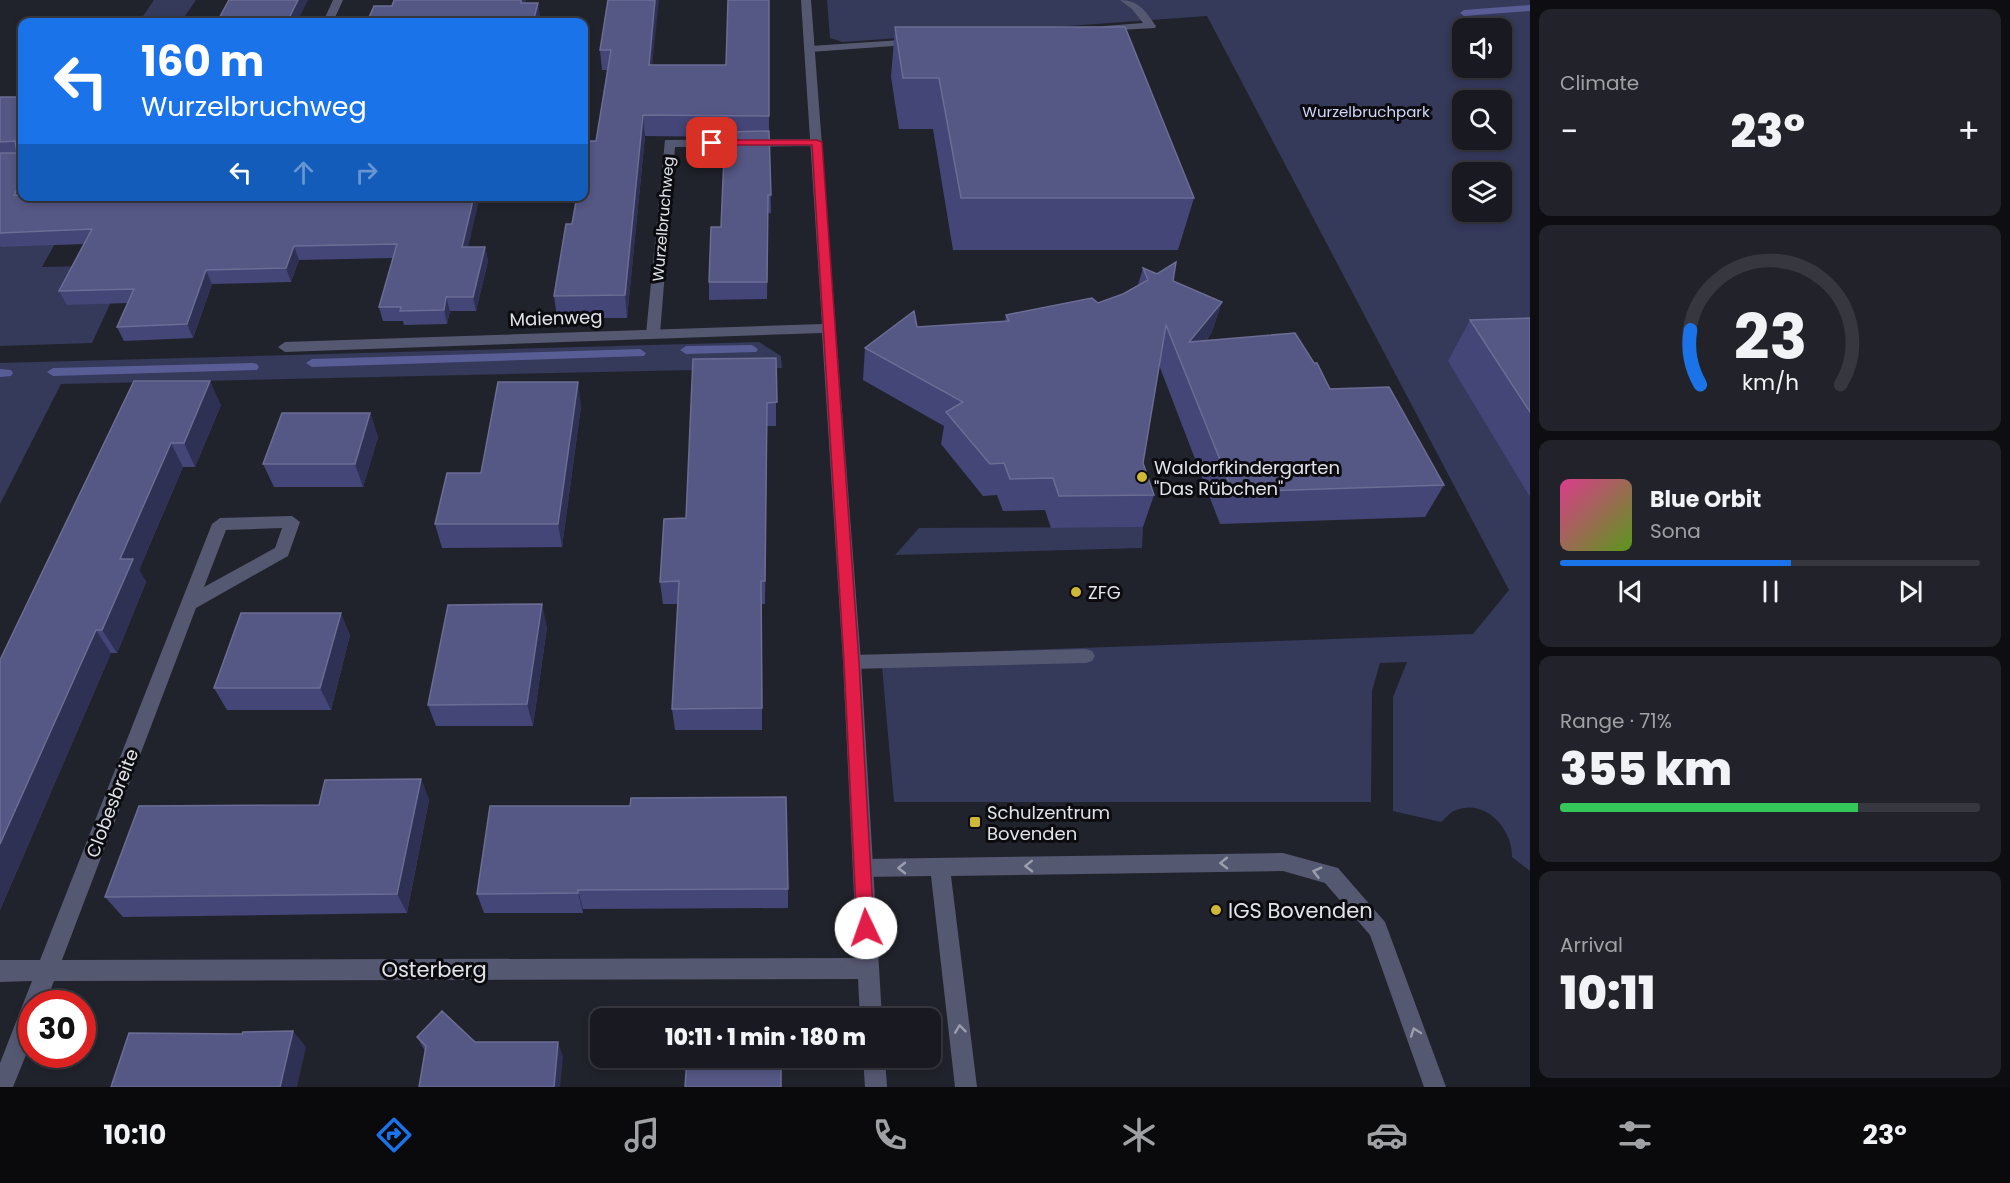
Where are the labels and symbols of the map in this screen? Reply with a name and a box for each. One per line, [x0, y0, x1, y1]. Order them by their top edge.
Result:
park label: Wurzelbruchpark [1302, 101, 1430, 122]
pin [686, 117, 737, 168]
street label: Wurzelbruchweg [647, 156, 679, 282]
street label: Maienweg [509, 304, 603, 332]
place label: Waldorfkindergarten "Das Rübchen" [1154, 455, 1340, 501]
marker: Waldorfkindergarten "Das Rübchen" [1135, 470, 1149, 484]
place label: ZFG [1088, 580, 1121, 605]
marker: ZFG [1069, 585, 1083, 599]
street label: Clobesbreite [80, 745, 144, 861]
place label: Schulzentrum Bovenden [987, 800, 1110, 846]
marker: Schulzentrum Bovenden [968, 815, 982, 829]
one-way arrow [1220, 857, 1229, 869]
one-way arrow [1025, 860, 1034, 873]
one-way arrow [897, 862, 906, 874]
one-way arrow [1312, 866, 1322, 879]
position arrow [834, 896, 898, 960]
place label: IGS Bovenden [1228, 896, 1373, 925]
marker: IGS Bovenden [1209, 903, 1223, 917]
street label: Osterberg [381, 955, 487, 984]
speed limit sign: 30 [18, 990, 96, 1068]
one-way arrow [954, 1024, 966, 1033]
one-way arrow [1409, 1027, 1422, 1038]

